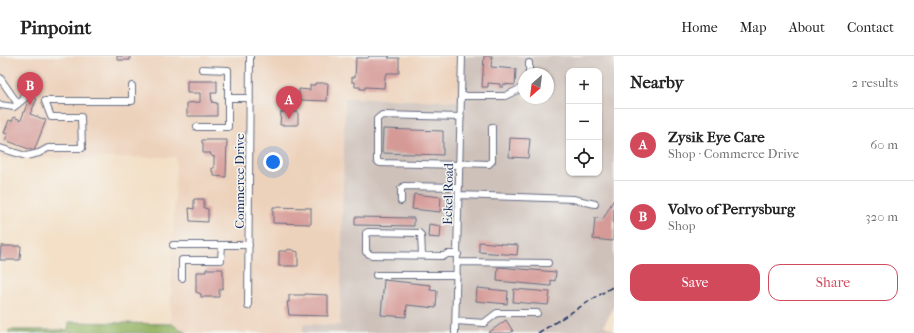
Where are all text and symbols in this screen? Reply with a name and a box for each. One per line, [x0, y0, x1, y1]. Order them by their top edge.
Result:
text: Pinpoint [20, 17, 91, 39]
text: Home [681, 19, 718, 36]
text: Map [740, 19, 767, 36]
text: About [789, 19, 825, 36]
text: Contact [847, 19, 894, 36]
north arrow [518, 68, 554, 104]
map controls [566, 68, 602, 176]
button: + [566, 68, 602, 104]
pin: B [17, 72, 43, 105]
text: Nearby [630, 72, 684, 92]
text: 2 results [852, 75, 898, 90]
pin: A [276, 86, 302, 119]
button: − [566, 104, 602, 140]
text: Zysik Eye Care [668, 128, 765, 146]
street label: Commerce Drive [232, 133, 247, 229]
text: A [639, 137, 647, 152]
text: 60 m [870, 137, 898, 152]
button: locate [566, 140, 602, 176]
text: Shop · Commerce Drive [668, 146, 799, 161]
your location [263, 152, 283, 172]
street label: Eckel Road [440, 162, 456, 225]
text: Volvo of Perrysburg [668, 200, 795, 218]
text: B [639, 209, 647, 224]
text: 320 m [865, 209, 898, 224]
text: Shop [668, 218, 696, 233]
button: Save [630, 264, 760, 301]
button: Share [768, 264, 898, 301]

